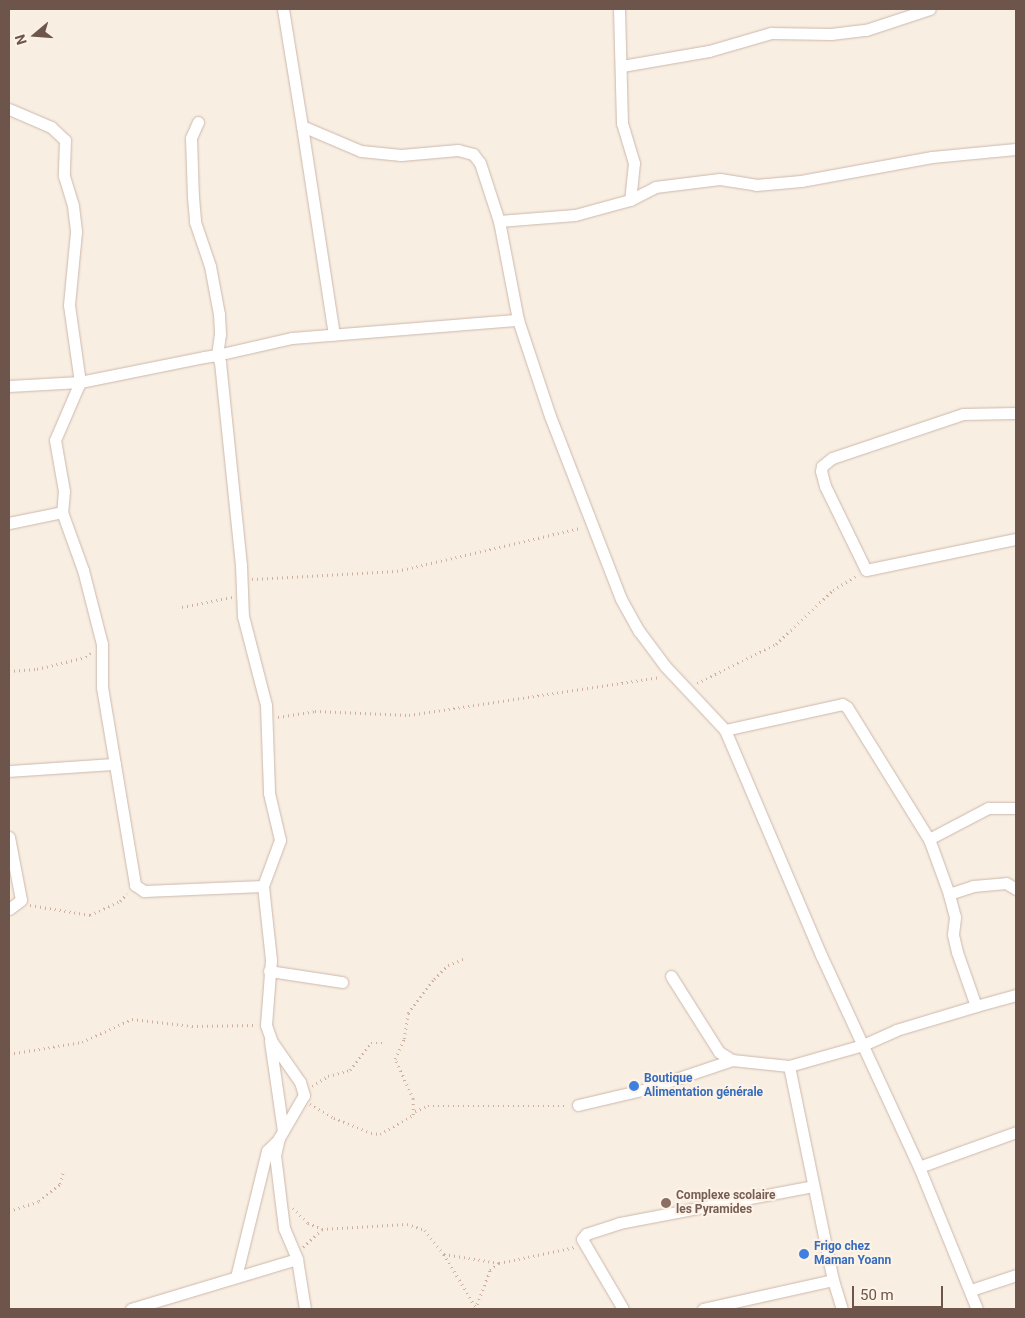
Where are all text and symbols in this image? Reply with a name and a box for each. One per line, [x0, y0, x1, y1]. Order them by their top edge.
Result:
north arrow [10, 10, 60, 60]
text: N [12, 32, 30, 47]
place label: Boutique Alimentation générale [644, 1072, 763, 1100]
marker: Boutique Alimentation générale [628, 1080, 640, 1092]
place label: Complexe scolaire les Pyramides [676, 1189, 776, 1217]
marker: Complexe scolaire les Pyramides [660, 1197, 672, 1209]
place label: Frigo chez Maman Yoann [814, 1240, 891, 1268]
marker: Frigo chez Maman Yoann [798, 1248, 810, 1260]
scale bar [855, 1276, 946, 1308]
text: 50 m [860, 1286, 894, 1304]

